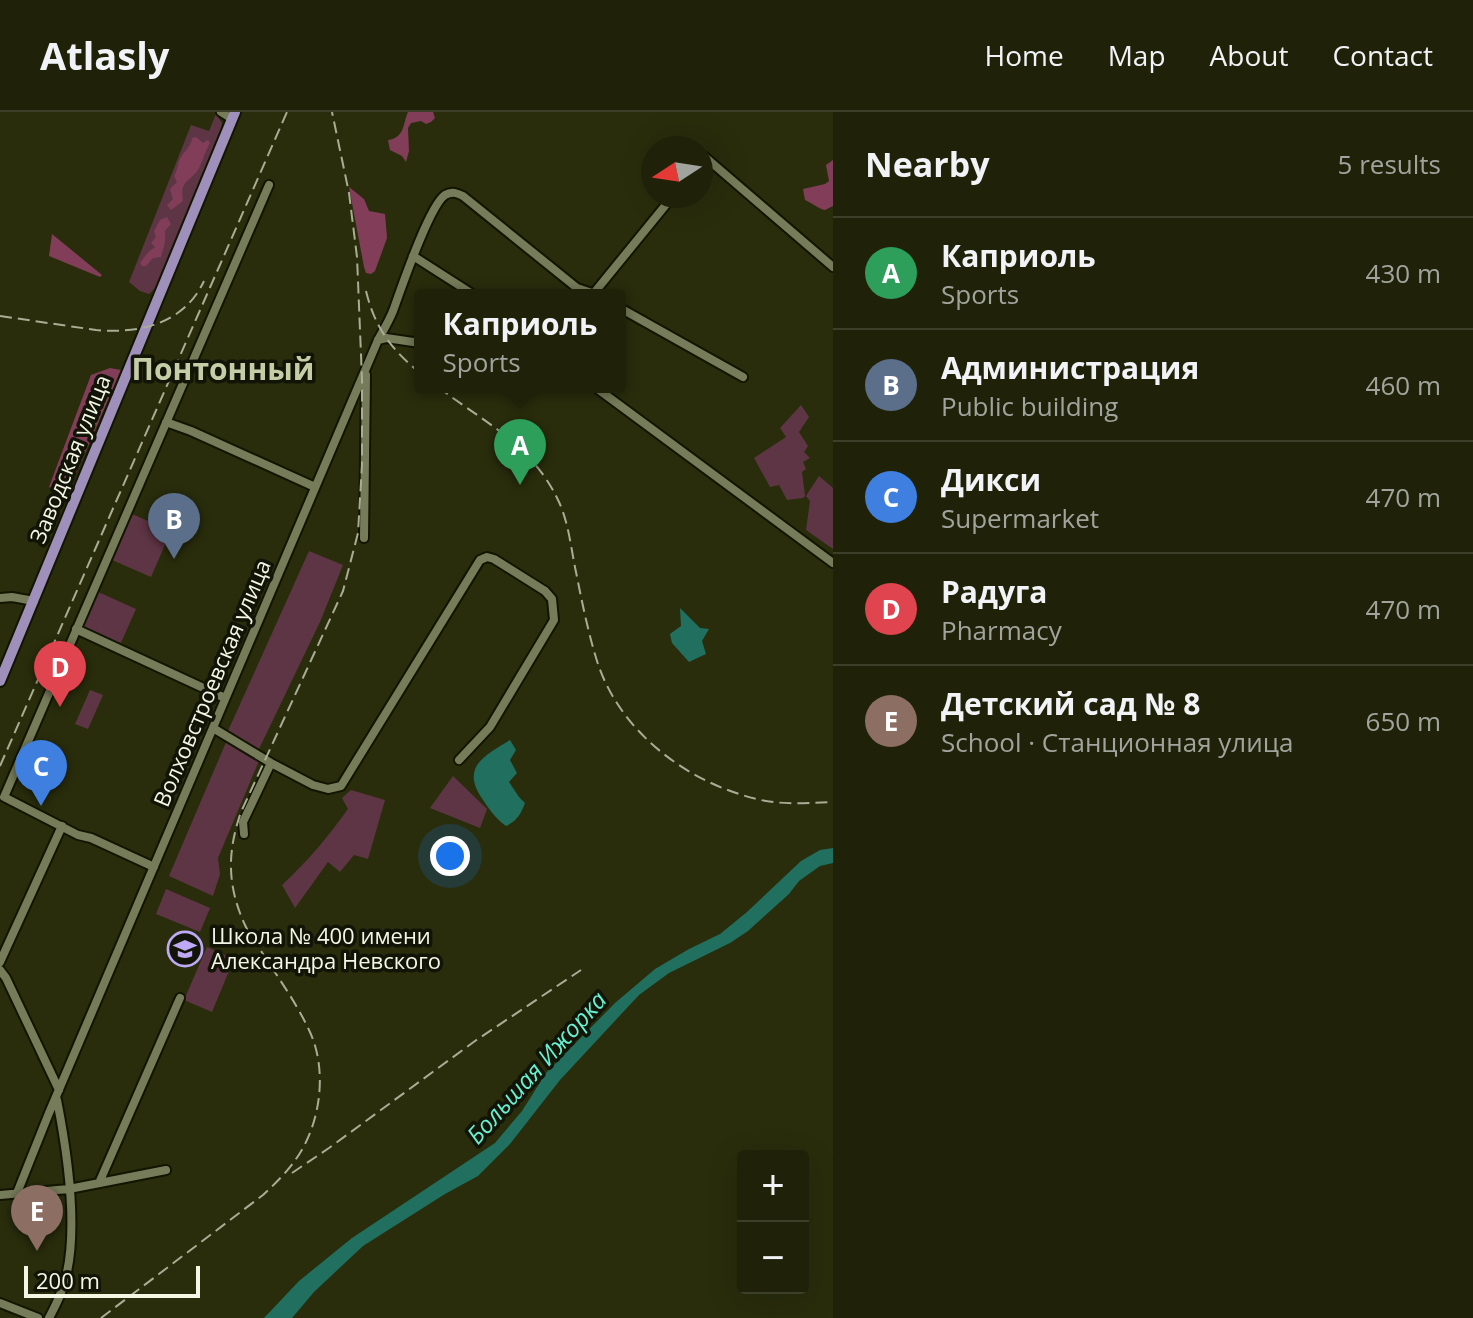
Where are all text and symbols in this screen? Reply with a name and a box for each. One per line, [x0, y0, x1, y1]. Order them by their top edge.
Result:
text: Atlasly [40, 29, 169, 81]
text: Home [985, 36, 1064, 74]
text: Map [1108, 36, 1166, 74]
text: About [1210, 36, 1288, 74]
text: Contact [1332, 36, 1433, 74]
north arrow [641, 136, 713, 208]
text: Nearby [865, 141, 990, 187]
text: 5 results [1338, 146, 1441, 182]
text: Каприоль [941, 235, 1096, 276]
text: A [882, 255, 900, 291]
text: 430 m [1366, 255, 1441, 291]
text: Sports [941, 276, 1019, 312]
popup [414, 289, 626, 393]
text: Каприоль [443, 303, 597, 344]
text: Sports [443, 344, 521, 380]
text: Администрация [941, 347, 1199, 388]
district label: Понтонный [132, 348, 314, 389]
text: B [882, 367, 900, 403]
text: 460 m [1366, 367, 1441, 403]
street label: Заводская улица [22, 370, 117, 547]
text: Public building [941, 388, 1118, 424]
pin: A [494, 419, 546, 485]
text: Дикси [941, 459, 1041, 500]
text: C [883, 479, 899, 515]
text: 470 m [1366, 479, 1441, 515]
pin: B [148, 493, 200, 559]
text: Supermarket [941, 500, 1099, 536]
street label: Волховстроевская улица [145, 554, 277, 811]
text: Радуга [941, 571, 1047, 612]
text: D [881, 591, 901, 627]
text: 470 m [1366, 591, 1441, 627]
text: Pharmacy [941, 612, 1062, 648]
pin: D [34, 641, 86, 707]
text: Детский сад № 8 [941, 683, 1200, 724]
text: E [884, 703, 898, 739]
text: 650 m [1366, 703, 1441, 739]
text: School · Станционная улица [941, 724, 1293, 760]
pin: C [15, 740, 67, 806]
your location [430, 836, 470, 876]
place label: Школа № 400 имени Александра Невского [211, 920, 441, 975]
school or university icon: Школа № 400 имени Александра Невского [166, 930, 204, 968]
water label: Большая Ижорка [458, 983, 614, 1150]
map controls [737, 1150, 809, 1294]
button: + [737, 1150, 809, 1222]
pin: E [11, 1185, 63, 1251]
button: − [737, 1222, 809, 1294]
scale bar [24, 1262, 200, 1298]
text: 200 m [36, 1265, 100, 1295]

